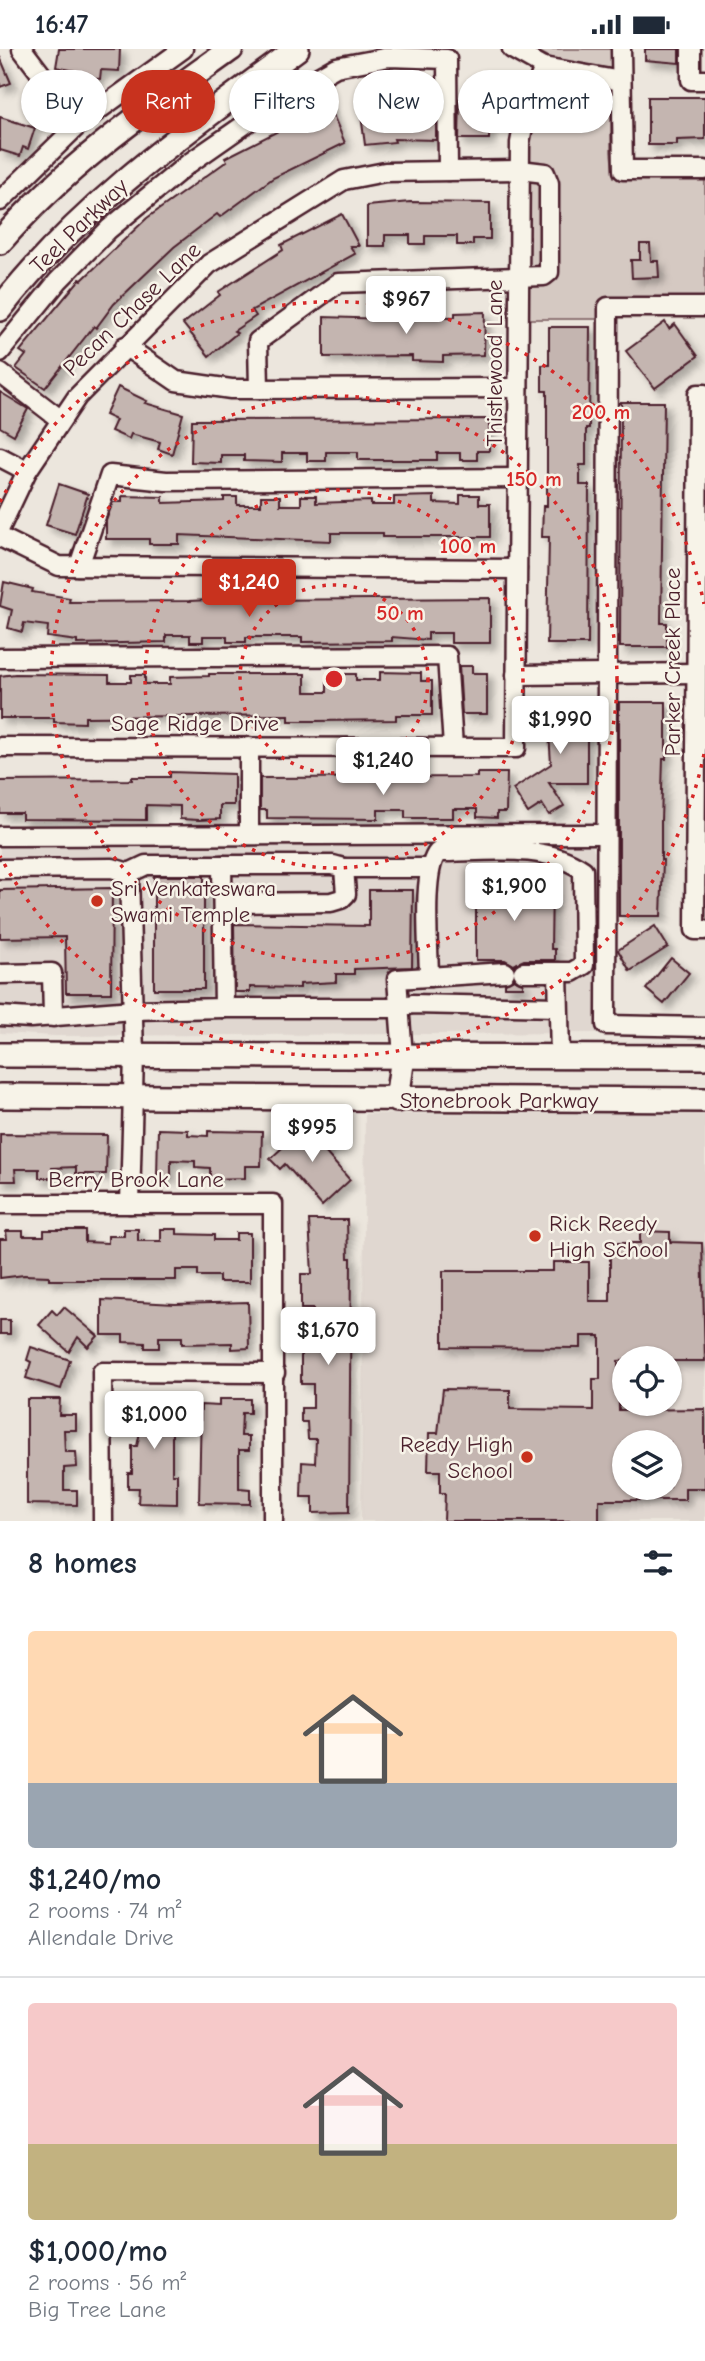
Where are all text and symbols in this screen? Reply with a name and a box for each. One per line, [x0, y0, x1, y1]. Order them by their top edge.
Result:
text: 16:47 [35, 10, 88, 40]
chip: Buy [21, 70, 107, 133]
chip: Rent [121, 70, 215, 133]
chip: Filters [229, 70, 339, 133]
chip: New [353, 70, 444, 133]
chip: Apartment [458, 70, 613, 133]
street label: Teel Parkway [24, 172, 134, 279]
street label: Pecan Chase Lane [58, 236, 206, 382]
pin: $967 [365, 277, 447, 336]
street label: Thistlewood Lane [481, 279, 508, 447]
text: $967 [382, 285, 430, 312]
text: 200 m [572, 400, 630, 424]
text: 150 m [506, 467, 562, 491]
text: 100 m [440, 534, 496, 558]
pin: $1,240 [192, 559, 306, 619]
text: $1,240 [218, 568, 280, 595]
street label: Parker Creek Place [659, 568, 686, 756]
text: 50 m [376, 601, 424, 625]
centre of rings [322, 667, 346, 691]
pin: $1,990 [503, 697, 617, 756]
text: $1,990 [528, 705, 592, 732]
street label: Sage Ridge Drive [111, 710, 279, 737]
pin: $1,240 [326, 737, 440, 797]
text: $1,240 [352, 746, 414, 773]
pin: $1,900 [457, 863, 571, 923]
text: $1,900 [481, 872, 547, 899]
place label: Sri Venkateswara Swami Temple [111, 875, 276, 928]
marker: Sri Venkateswara Swami Temple [89, 893, 105, 909]
street label: Stonebrook Parkway [400, 1087, 599, 1114]
pin: $995 [271, 1105, 353, 1164]
text: $995 [287, 1113, 337, 1140]
street label: Berry Brook Lane [48, 1166, 224, 1193]
place label: Rick Reedy High School [549, 1210, 669, 1263]
marker: Rick Reedy High School [527, 1228, 543, 1244]
pin: $1,670 [271, 1307, 385, 1367]
text: $1,670 [297, 1316, 359, 1343]
map controls [612, 1346, 682, 1500]
button: locate [612, 1346, 682, 1416]
pin: $1,000 [97, 1391, 211, 1451]
text: $1,000 [121, 1400, 187, 1427]
button: layers [612, 1430, 682, 1500]
place label: Reedy High School [400, 1431, 513, 1484]
marker: Reedy High School [519, 1449, 535, 1465]
icon: filters [639, 1544, 677, 1582]
text: 8 homes [28, 1546, 137, 1581]
icon: home [290, 1676, 416, 1802]
text: $1,240/mo [28, 1862, 161, 1897]
text: 2 rooms · 74 m² [28, 1897, 181, 1924]
text: Allendale Drive [28, 1924, 173, 1951]
icon: home [290, 2048, 416, 2174]
text: $1,000/mo [28, 2234, 168, 2269]
text: 2 rooms · 56 m² [28, 2269, 186, 2296]
text: Big Tree Lane [28, 2296, 166, 2323]

